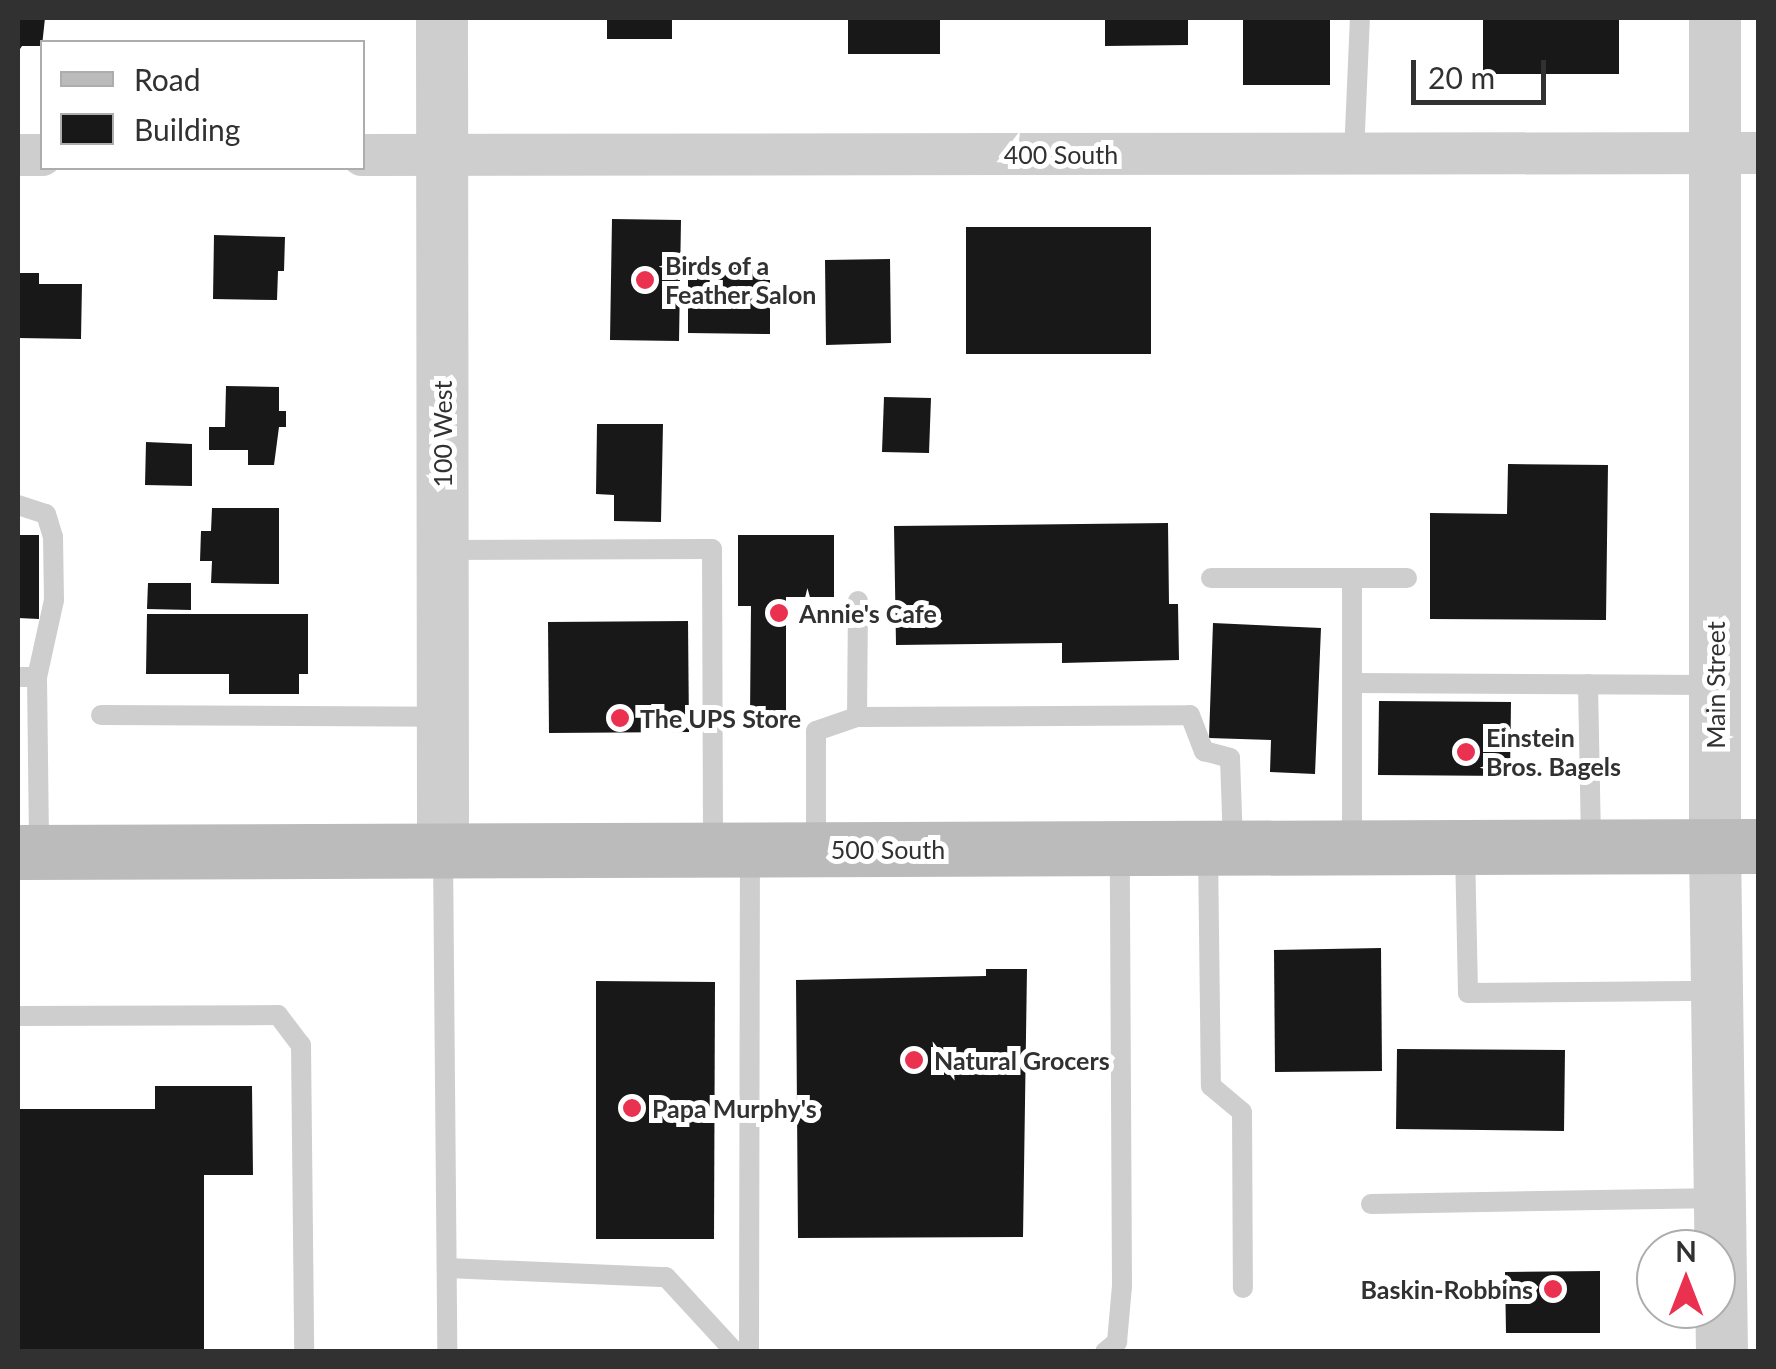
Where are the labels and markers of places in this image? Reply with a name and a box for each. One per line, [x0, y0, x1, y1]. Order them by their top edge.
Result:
place label: Birds of a Feather Salon [665, 251, 817, 310]
marker: Birds of a Feather Salon [634, 269, 656, 291]
place label: Annie's Cafe [799, 598, 937, 628]
marker: Annie's Cafe [768, 602, 790, 624]
place label: The UPS Store [640, 703, 801, 733]
marker: The UPS Store [609, 707, 631, 729]
place label: Einstein Bros. Bagels [1486, 723, 1621, 782]
marker: Einstein Bros. Bagels [1455, 741, 1477, 763]
place label: Natural Grocers [934, 1045, 1110, 1075]
marker: Natural Grocers [903, 1049, 925, 1071]
place label: Papa Murphy's [652, 1093, 817, 1123]
marker: Papa Murphy's [621, 1097, 643, 1119]
place label: Baskin-Robbins [1361, 1274, 1533, 1304]
marker: Baskin-Robbins [1542, 1278, 1564, 1300]

